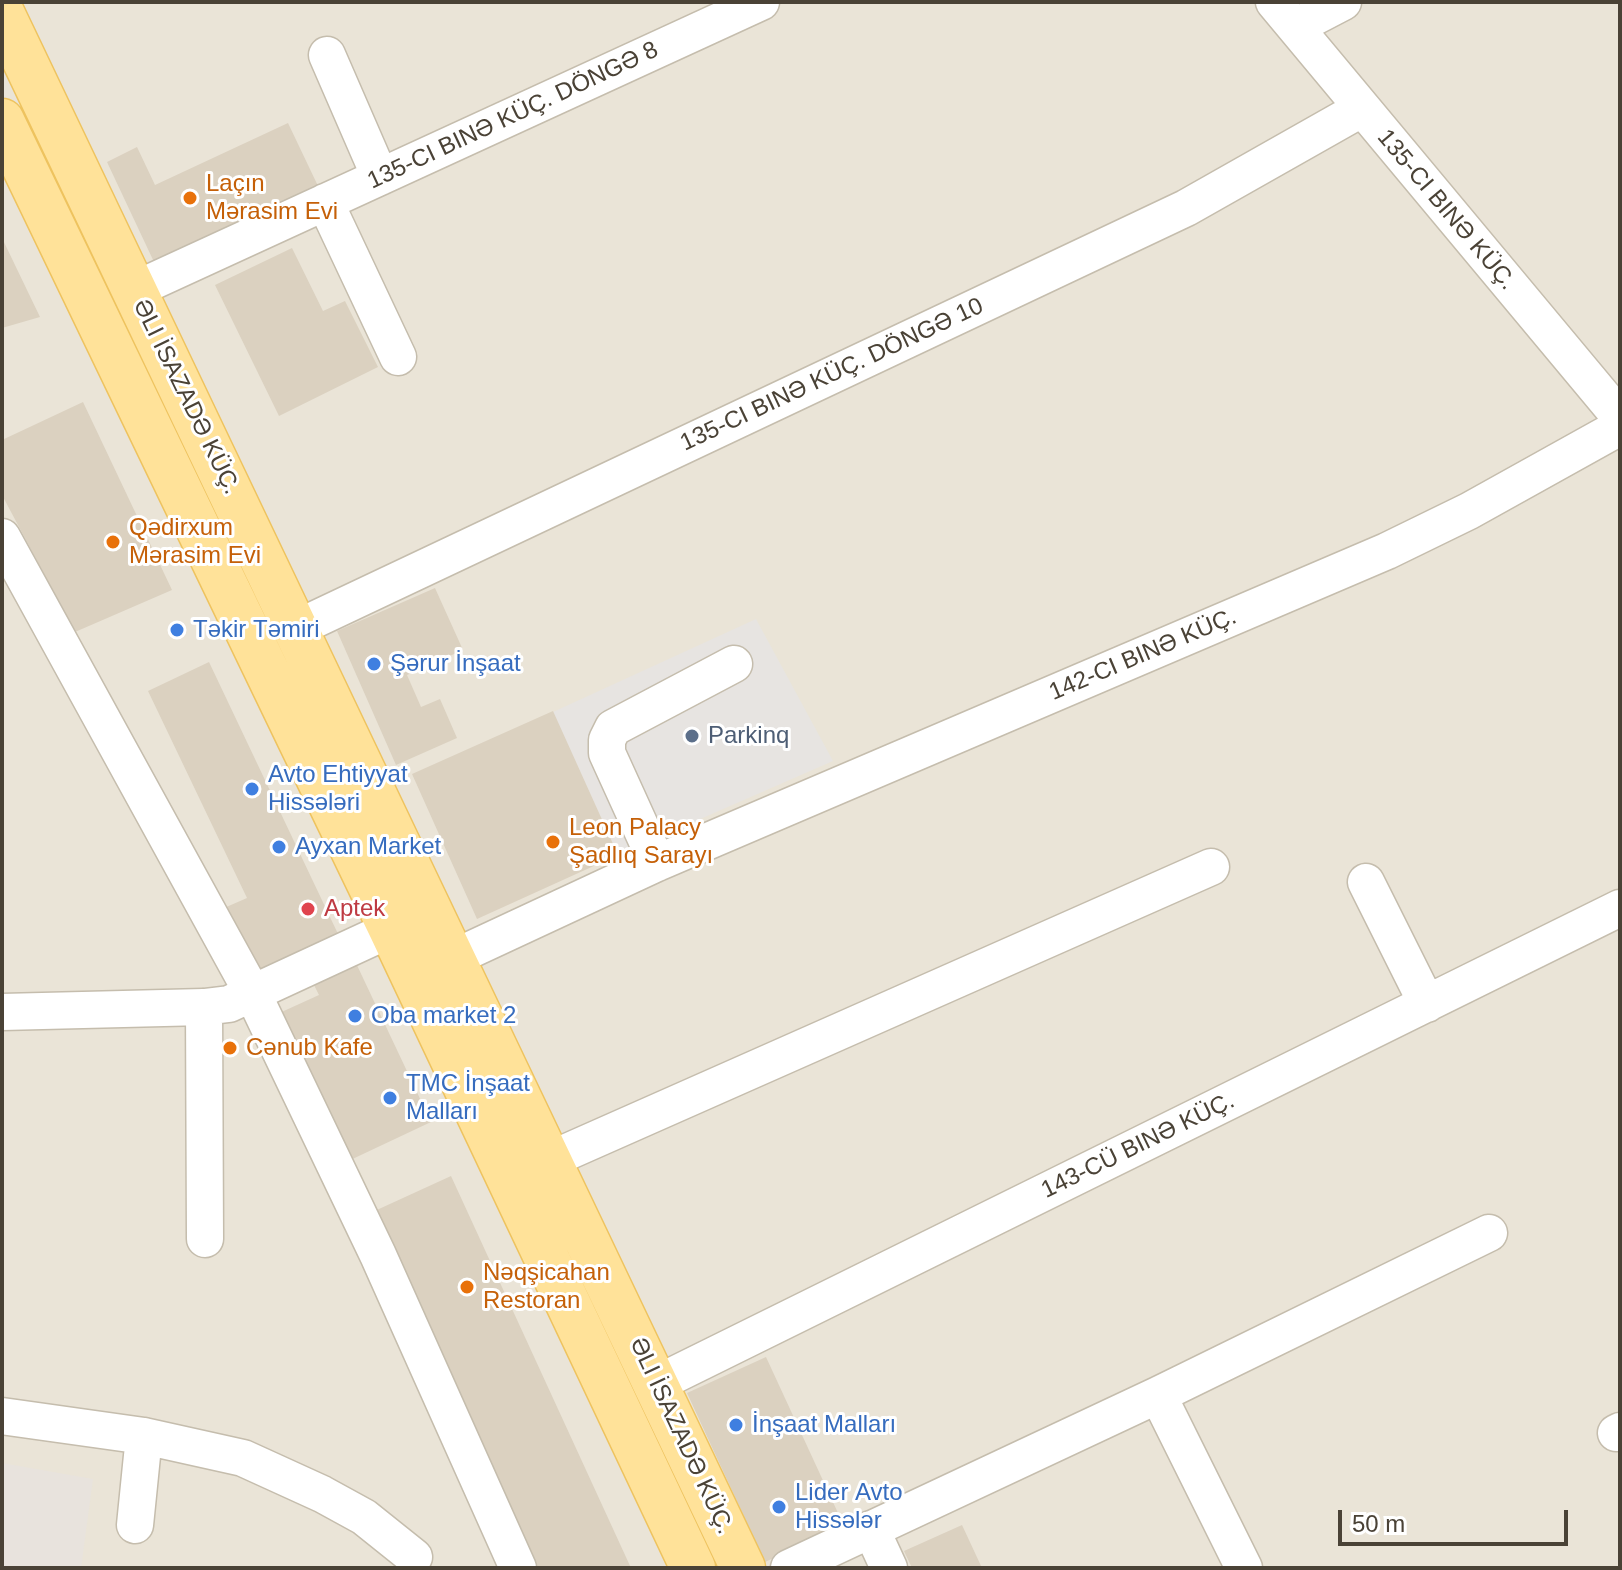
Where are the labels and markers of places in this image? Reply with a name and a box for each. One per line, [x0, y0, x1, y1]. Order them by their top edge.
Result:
place label: Laçın Mərasim Evi [206, 170, 338, 226]
marker: Laçın Mərasim Evi [181, 189, 199, 207]
place label: Qədirxum Mərasim Evi [129, 514, 261, 570]
marker: Qədirxum Mərasim Evi [104, 533, 122, 551]
place label: Təkir Təmiri [193, 616, 320, 644]
marker: Təkir Təmiri [168, 621, 186, 639]
place label: Şərur İnşaat [390, 650, 521, 678]
marker: Şərur İnşaat [365, 655, 383, 673]
place label: Parkinq [708, 722, 789, 750]
marker: Parkinq [683, 727, 701, 745]
place label: Avto Ehtiyyat Hissələri [268, 761, 408, 817]
marker: Avto Ehtiyyat Hissələri [243, 780, 261, 798]
place label: Leon Palaсу Şadlıq Sarayı [569, 814, 713, 870]
place label: Ayxan Market [295, 833, 441, 861]
marker: Leon Palaсу Şadlıq Sarayı [544, 833, 562, 851]
marker: Ayxan Market [270, 838, 288, 856]
place label: Aptek [324, 895, 385, 923]
marker: Aptek [299, 900, 317, 918]
place label: Oba market 2 [371, 1002, 516, 1030]
marker: Oba market 2 [346, 1007, 364, 1025]
place label: Cənub Kafe [246, 1034, 373, 1062]
marker: Cənub Kafe [221, 1039, 239, 1057]
place label: TMC İnşaat Malları [406, 1070, 530, 1126]
marker: TMC İnşaat Malları [381, 1089, 399, 1107]
place label: Nəqşicahan Restoran [483, 1259, 610, 1315]
marker: Nəqşicahan Restoran [458, 1278, 476, 1296]
place label: İnşaat Malları [752, 1411, 896, 1439]
marker: İnşaat Malları [727, 1416, 745, 1434]
place label: Lider Avto Hissələr [795, 1479, 903, 1535]
marker: Lider Avto Hissələr [770, 1498, 788, 1516]

